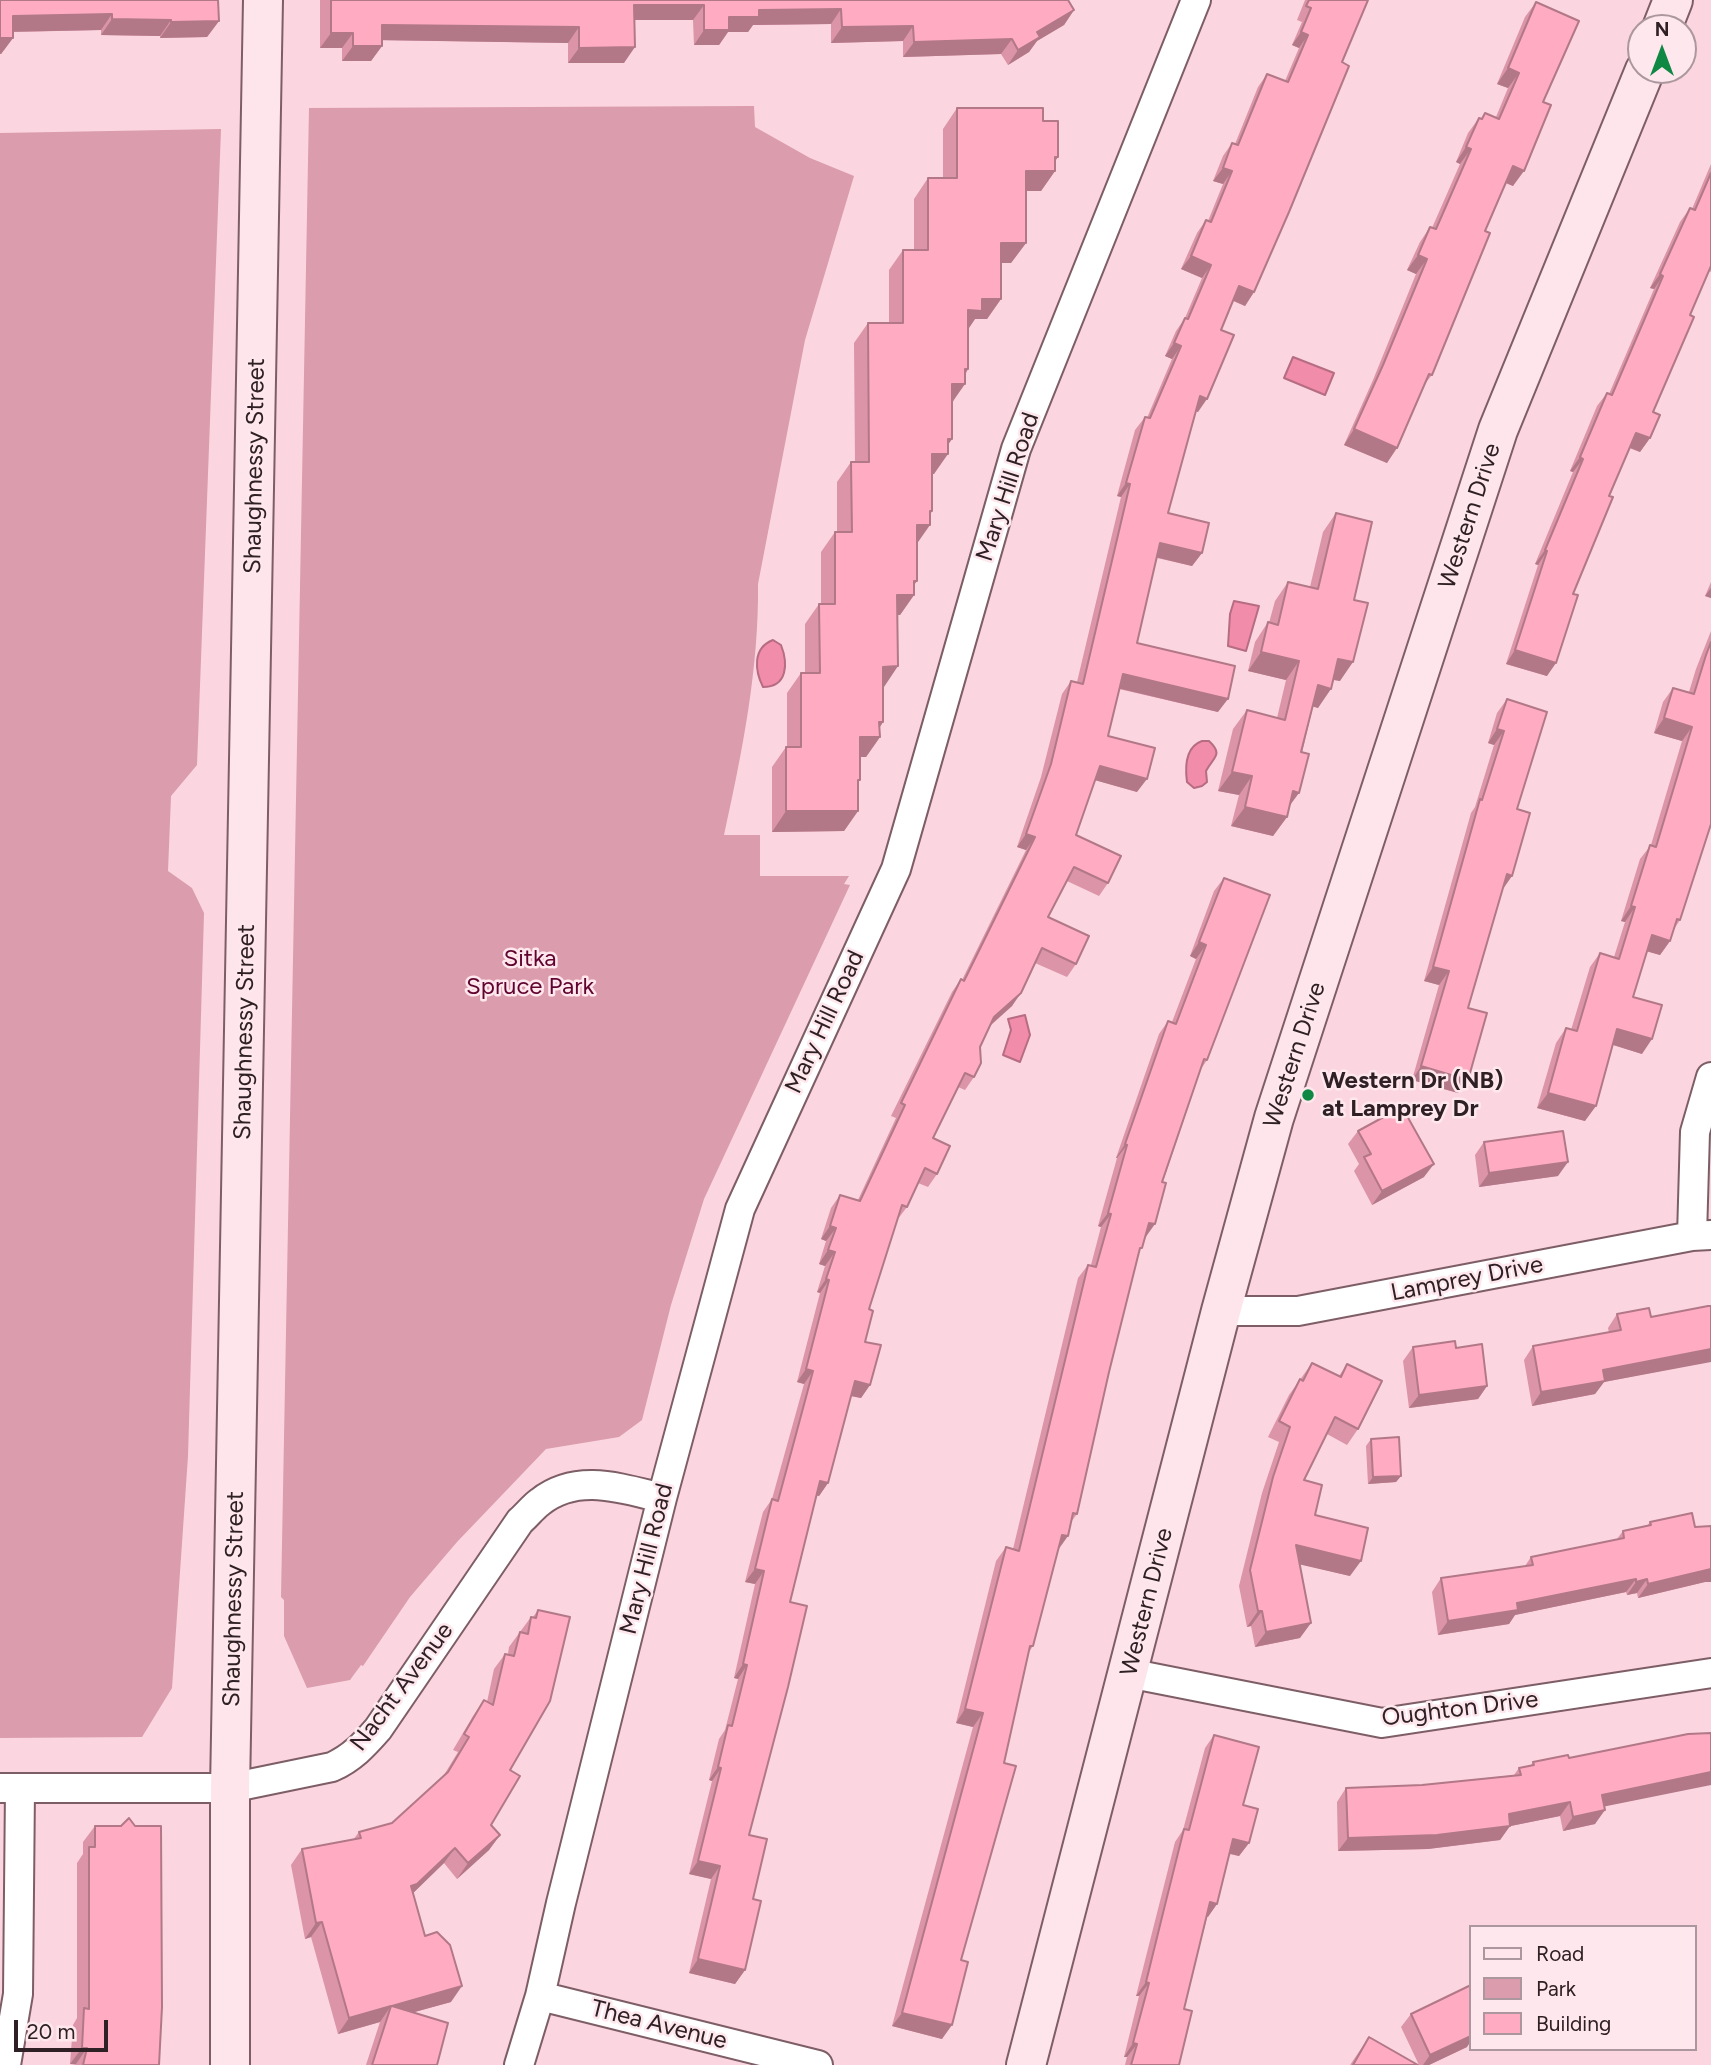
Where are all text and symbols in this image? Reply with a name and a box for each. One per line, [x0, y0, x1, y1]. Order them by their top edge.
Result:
north arrow [1627, 14, 1697, 84]
text: N [1655, 18, 1669, 41]
street label: Shaughnessy Street [239, 358, 271, 574]
street label: Mary Hill Road [970, 409, 1046, 565]
street label: Western Drive [1433, 440, 1507, 592]
street label: Shaughnessy Street [229, 924, 261, 1140]
park label: Sitka Spruce Park [466, 945, 594, 1001]
street label: Mary Hill Road [779, 946, 871, 1098]
street label: Western Drive [1258, 979, 1332, 1131]
place label: Western Dr (NB) at Lamprey Dr [1322, 1067, 1503, 1123]
marker: Western Dr (NB) at Lamprey Dr [1300, 1087, 1316, 1103]
street label: Lamprey Drive [1389, 1250, 1545, 1308]
street label: Mary Hill Road [614, 1481, 680, 1637]
street label: Shaughnessy Street [218, 1491, 250, 1707]
street label: Western Drive [1115, 1525, 1179, 1679]
street label: Nacht Avenue [344, 1617, 460, 1757]
street label: Oughton Drive [1380, 1685, 1540, 1733]
legend [1470, 1925, 1697, 2051]
text: Road [1536, 1941, 1584, 1966]
text: Park [1536, 1976, 1576, 2001]
street label: Thea Avenue [588, 1994, 730, 2056]
scale bar [18, 2006, 112, 2050]
text: Building [1536, 2011, 1611, 2036]
text: 20 m [27, 2019, 75, 2044]

